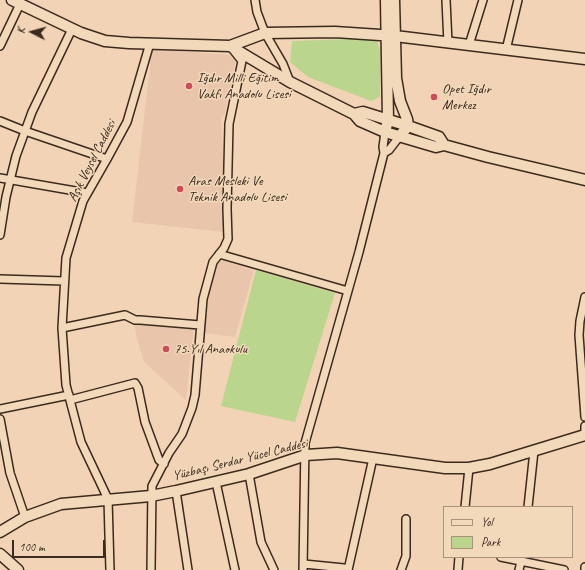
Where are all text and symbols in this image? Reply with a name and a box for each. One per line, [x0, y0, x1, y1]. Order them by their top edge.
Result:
north arrow [12, 12, 52, 52]
text: K [13, 27, 27, 34]
place label: Iğdır Milli Eğitim Vakfı Anadolu Lisesi [197, 70, 291, 102]
marker: Iğdır Milli Eğitim Vakfı Anadolu Lisesi [184, 81, 194, 91]
place label: Opet Iğdır Merkez [442, 81, 491, 114]
marker: Opet Iğdır Merkez [429, 92, 439, 102]
street label: Aşık Veysel Caddesi [64, 117, 120, 205]
place label: Aras Mesleki Ve Teknik Anadolu Lisesi [188, 173, 286, 206]
marker: Aras Mesleki Ve Teknik Anadolu Lisesi [175, 184, 185, 194]
place label: 75.Yıl Anaokulu [174, 341, 247, 357]
marker: 75.Yıl Anaokulu [161, 344, 171, 354]
street label: Yüzbaşı Serdar Yücel Caddesi [171, 435, 309, 485]
legend [443, 506, 573, 558]
text: Yol [481, 514, 493, 530]
scale bar [14, 532, 107, 558]
text: Park [481, 534, 500, 550]
text: 100 m [19, 539, 45, 555]

